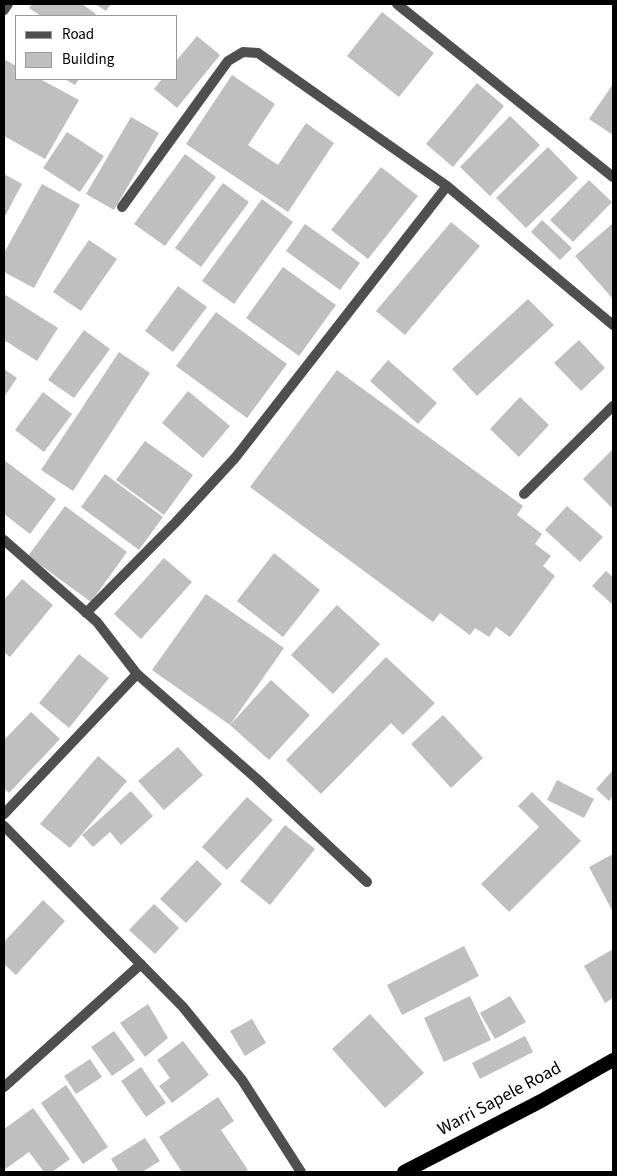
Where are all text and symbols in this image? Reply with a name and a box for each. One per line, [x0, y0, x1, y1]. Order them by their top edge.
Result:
legend [15, 15, 178, 80]
text: Road [62, 24, 94, 45]
text: Building [62, 49, 114, 70]
street label: Warri Sapele Road [435, 1058, 565, 1142]

